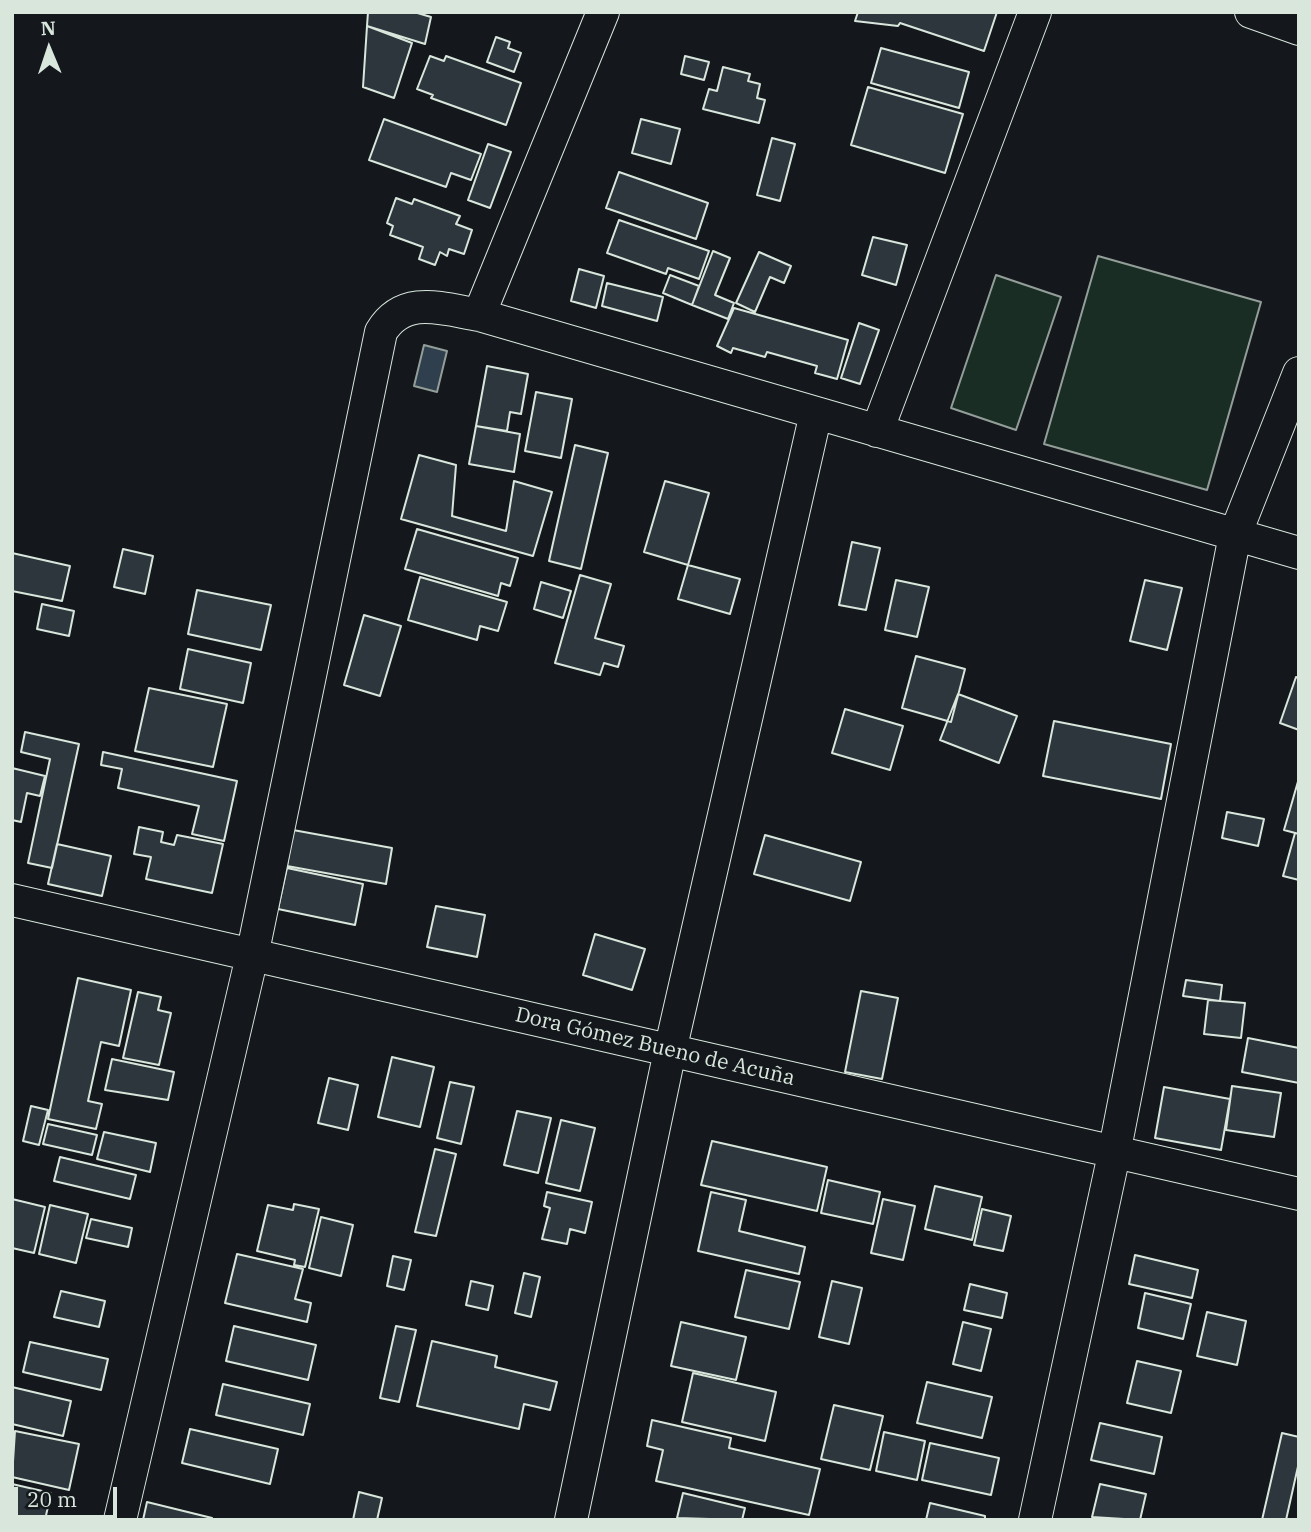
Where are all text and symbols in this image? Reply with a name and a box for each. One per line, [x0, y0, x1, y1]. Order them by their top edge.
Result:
north arrow [14, 14, 84, 84]
text: N [40, 16, 56, 40]
street label: Dora Gómez Bueno de Acuña [513, 1003, 797, 1091]
scale bar [18, 1472, 121, 1516]
text: 20 m [27, 1485, 77, 1513]

